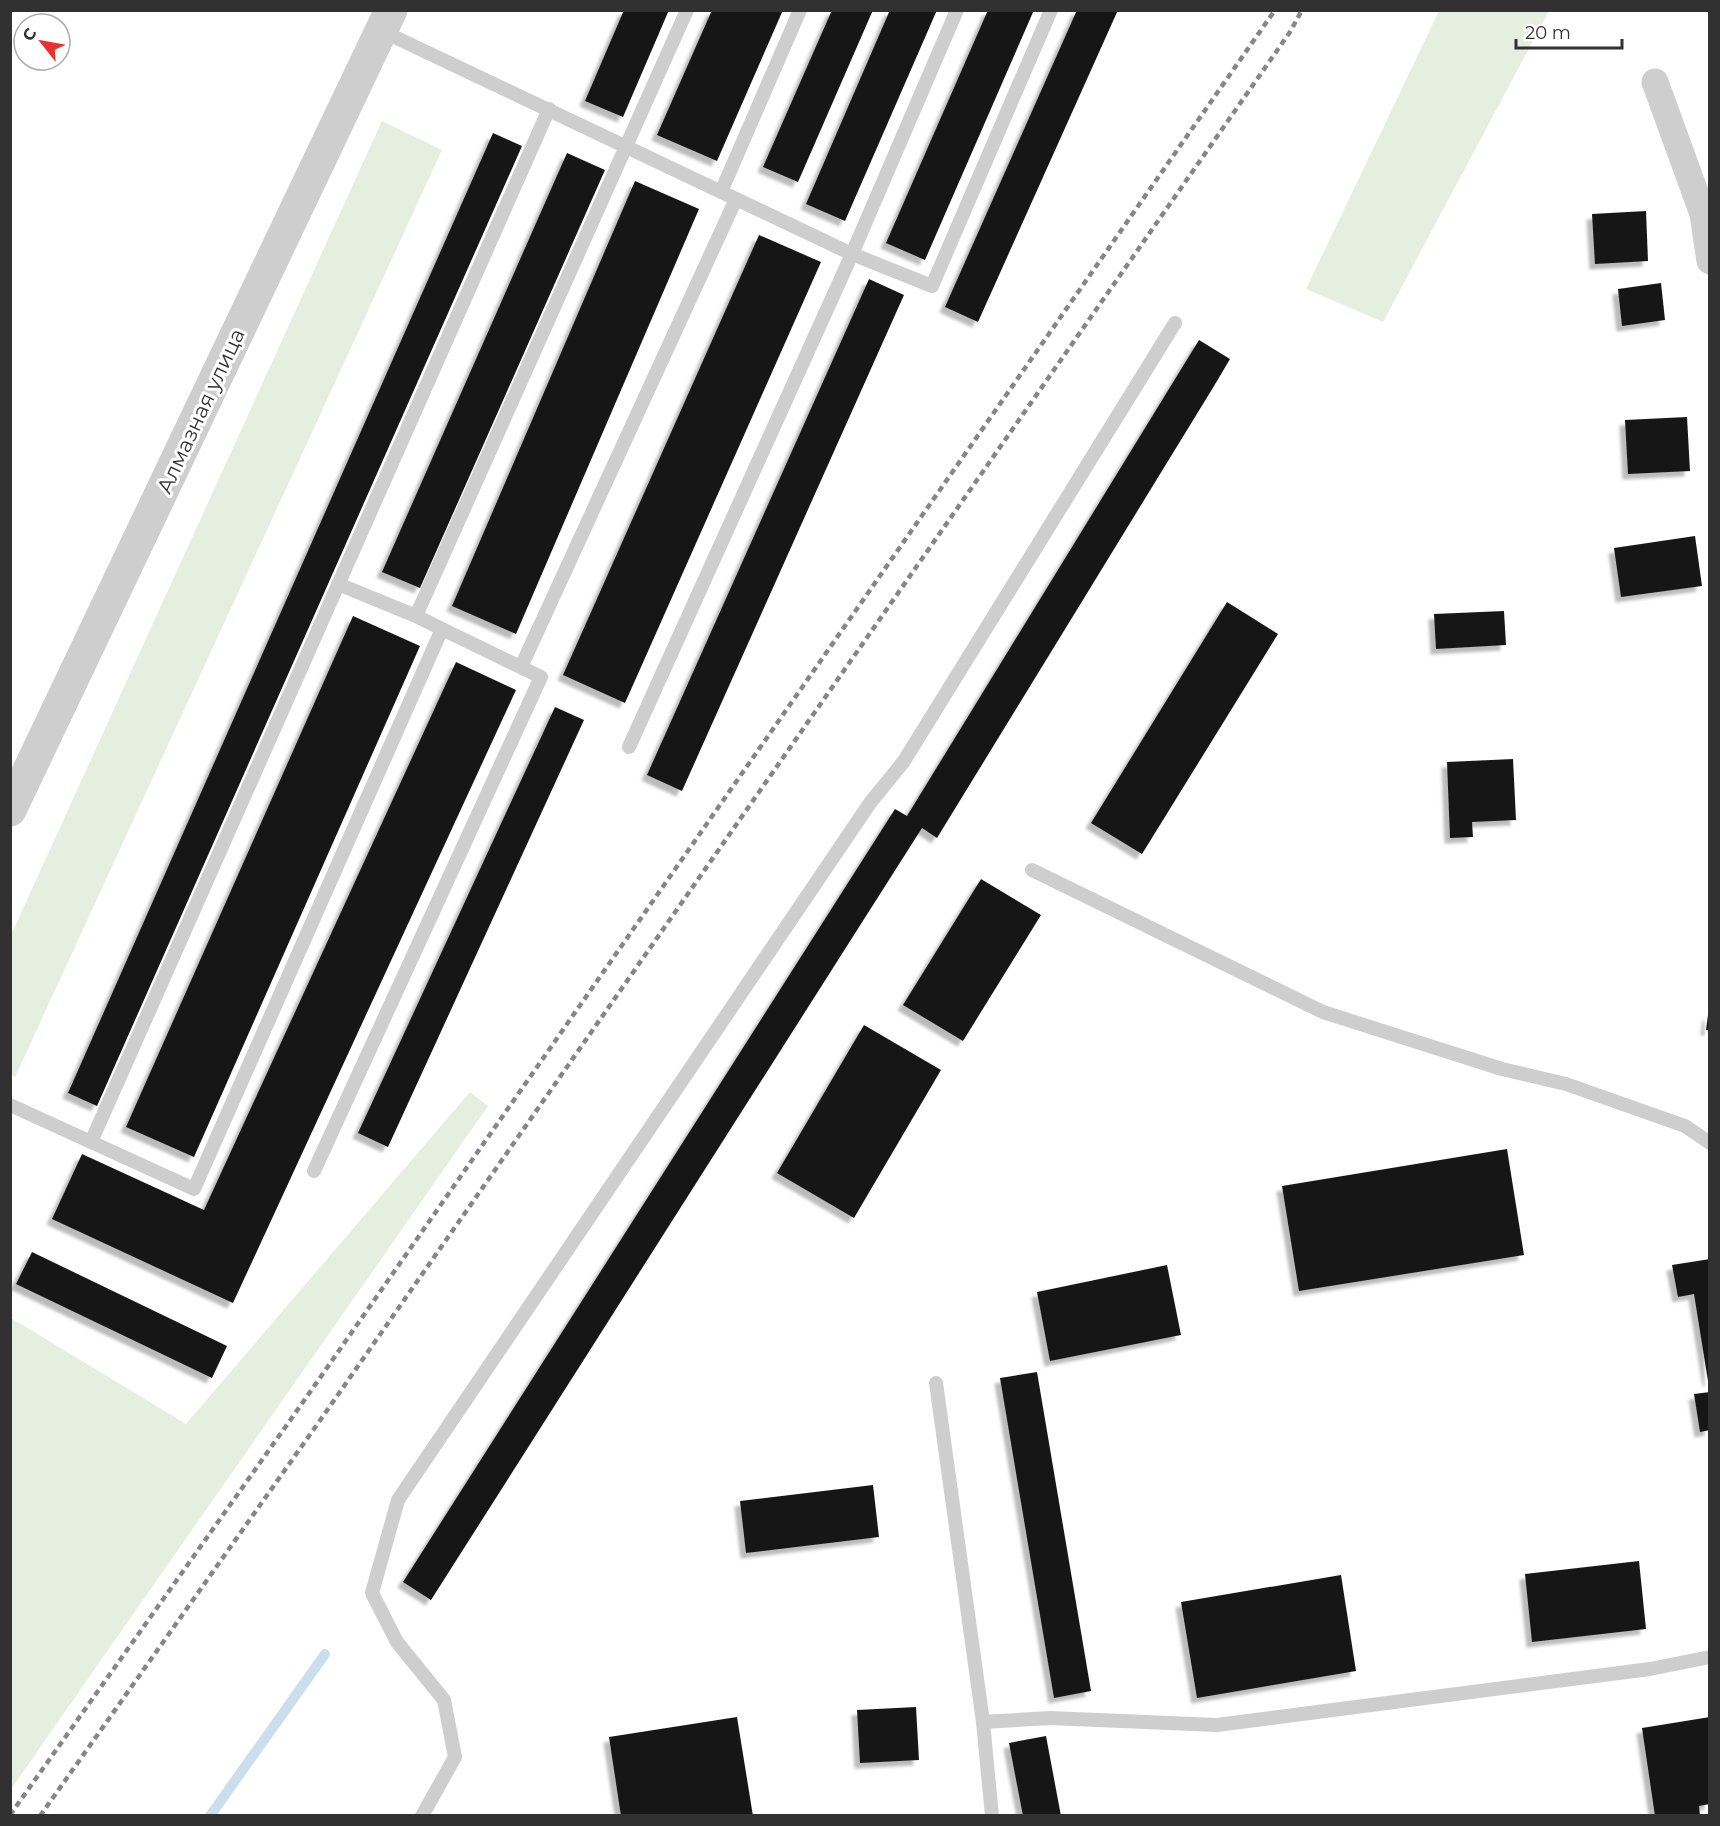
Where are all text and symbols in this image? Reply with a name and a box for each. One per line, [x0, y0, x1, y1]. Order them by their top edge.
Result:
north arrow [12, 12, 72, 72]
scale bar [1516, 12, 1622, 50]
text: 20 m [1525, 22, 1571, 44]
text: С [18, 24, 41, 44]
street label: Алмазная улица [151, 324, 250, 497]

